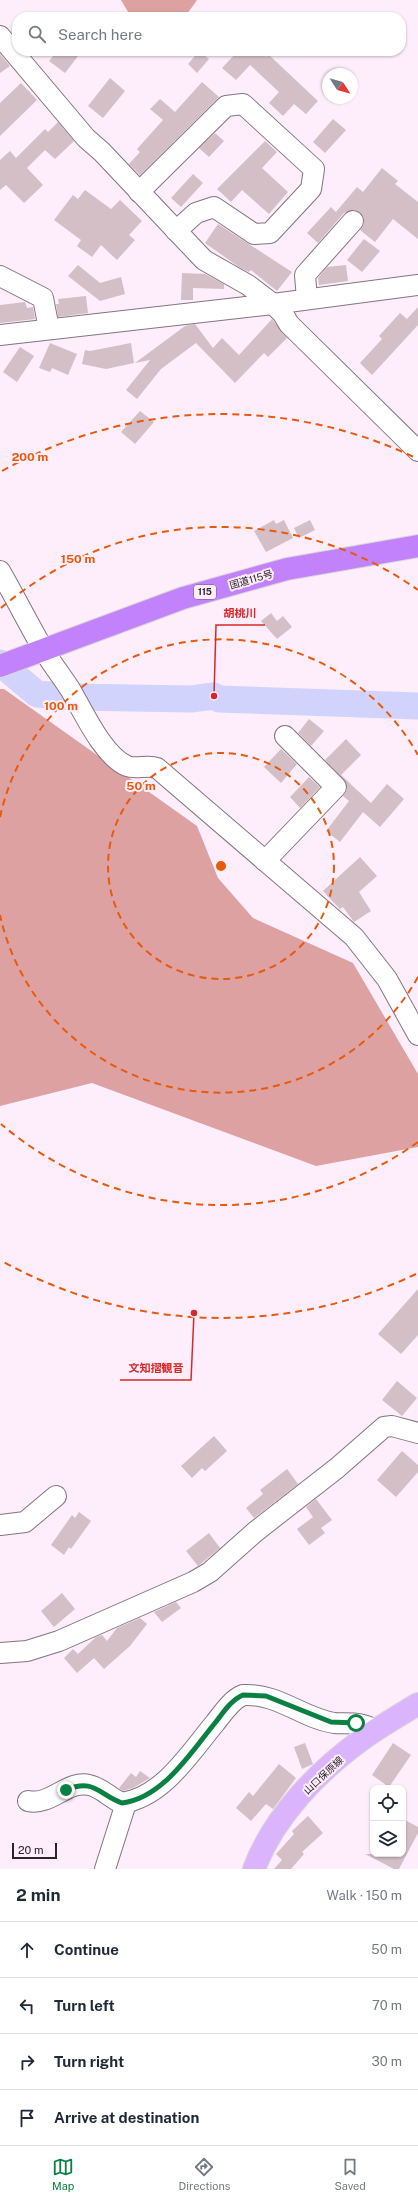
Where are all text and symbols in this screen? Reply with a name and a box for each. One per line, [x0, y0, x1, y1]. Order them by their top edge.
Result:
search box [12, 12, 406, 56]
icon: search [26, 23, 48, 45]
text: Search here [58, 26, 142, 43]
north arrow [322, 68, 358, 104]
text: 200 m [12, 450, 48, 464]
text: 150 m [61, 552, 95, 566]
street label: 国道115号 [228, 567, 274, 591]
road number: 115 [194, 585, 216, 599]
callout: 胡桃川 [216, 602, 265, 625]
text: 胡桃川 [224, 607, 257, 619]
text: 100 m [44, 699, 78, 713]
text: 50 m [126, 779, 156, 793]
centre of rings [214, 859, 228, 873]
callout: 文知摺観音 [120, 1357, 191, 1380]
text: 文知摺観音 [129, 1362, 184, 1374]
route start [347, 1714, 365, 1732]
street label: 山口保原線 [301, 1754, 345, 1796]
route end [57, 1781, 75, 1799]
map controls [370, 1785, 406, 1857]
button: locate [370, 1785, 406, 1821]
button: layers [370, 1821, 406, 1857]
scale bar [12, 1841, 57, 1860]
text: 20 m [18, 1844, 43, 1856]
text: 2 min [16, 1885, 61, 1905]
text: Walk · 150 m [327, 1888, 402, 1903]
icon: ahead [16, 1939, 38, 1961]
text: Continue [54, 1941, 119, 1958]
text: 50 m [371, 1942, 402, 1957]
icon: left [16, 1995, 38, 2017]
text: Turn left [54, 1997, 115, 2014]
text: 70 m [372, 1998, 402, 2013]
icon: right [16, 2051, 38, 2073]
text: Turn right [54, 2053, 124, 2070]
text: 30 m [372, 2054, 402, 2069]
icon: arrive [16, 2107, 38, 2129]
text: Arrive at destination [54, 2109, 199, 2126]
tab: Map [52, 2156, 74, 2192]
tab: Directions [179, 2156, 230, 2192]
tab: Saved [334, 2156, 366, 2192]

